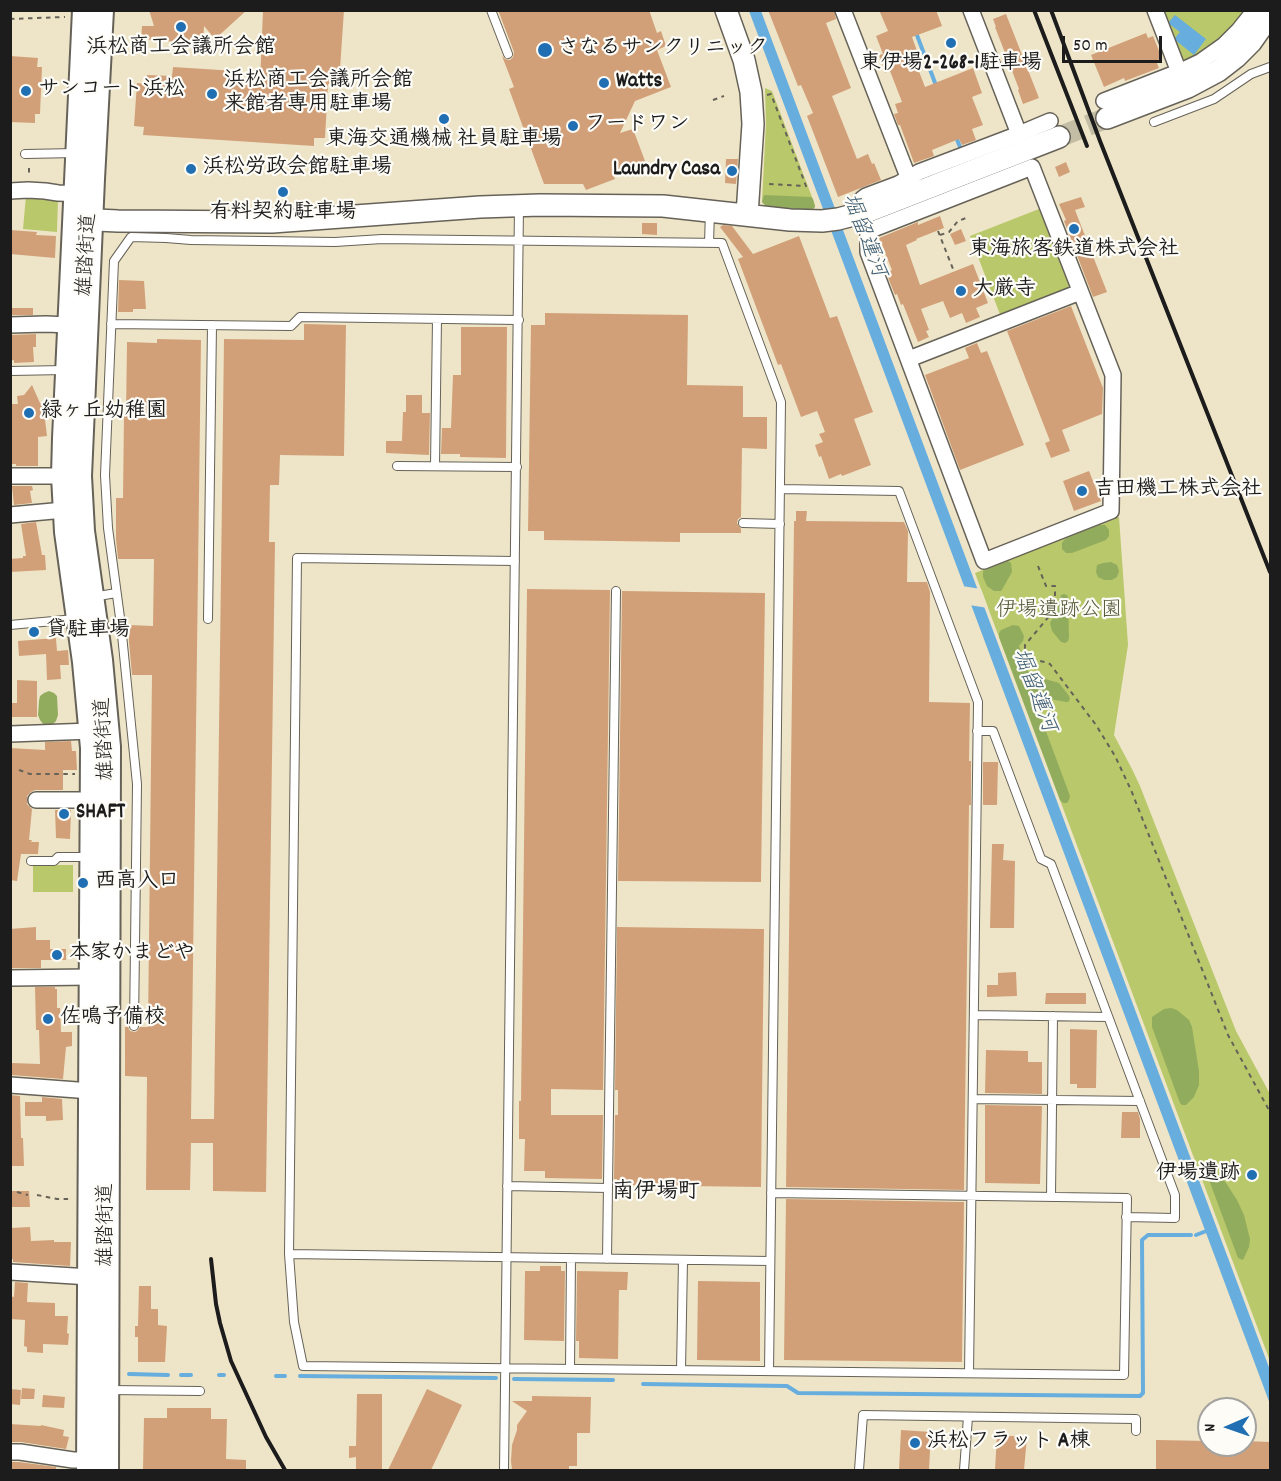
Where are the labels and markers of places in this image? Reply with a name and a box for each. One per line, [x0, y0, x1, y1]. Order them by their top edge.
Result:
marker: 浜松商工会議所会館 [174, 20, 188, 34]
place label: 浜松商工会議所会館 [87, 36, 275, 62]
marker: 東伊場2-268-1駐車場 [944, 36, 958, 50]
place label: さなるサンクリニック [558, 37, 768, 63]
marker: さなるサンクリニック [536, 41, 554, 59]
place label: 東伊場2-268-1駐車場 [860, 52, 1042, 78]
place label: 浜松商工会議所会館 来館者専用駐車場 [224, 69, 413, 119]
place label: Watts [616, 70, 662, 96]
marker: Watts [597, 76, 611, 90]
place label: サンコート浜松 [38, 78, 185, 104]
marker: サンコート浜松 [19, 84, 33, 98]
marker: 浜松商工会議所会館 来館者専用駐車場 [205, 87, 219, 101]
marker: 東海交通機械 社員駐車場 [437, 112, 451, 126]
place label: フードワン [585, 113, 690, 139]
marker: フードワン [566, 119, 580, 133]
place label: 東海交通機械 社員駐車場 [326, 128, 562, 154]
place label: 浜松労政会館駐車場 [203, 156, 392, 182]
place label: Laundry Casa [613, 158, 720, 184]
marker: 浜松労政会館駐車場 [184, 162, 198, 176]
marker: Laundry Casa [725, 164, 739, 178]
marker: 有料契約駐車場 [276, 185, 290, 199]
place label: 有料契約駐車場 [210, 201, 356, 227]
marker: 東海旅客鉄道株式会社 [1067, 222, 1081, 236]
place label: 東海旅客鉄道株式会社 [969, 238, 1179, 264]
place label: 大厳寺 [973, 278, 1036, 304]
marker: 大厳寺 [954, 284, 968, 298]
place label: 緑ヶ丘幼稚園 [41, 400, 167, 426]
marker: 緑ヶ丘幼稚園 [22, 406, 36, 420]
place label: 吉田機工株式会社 [1094, 478, 1262, 504]
marker: 吉田機工株式会社 [1075, 484, 1089, 498]
place label: 貸駐車場 [46, 619, 130, 645]
marker: 貸駐車場 [27, 625, 41, 639]
place label: SHAFT [76, 801, 125, 827]
marker: SHAFT [57, 807, 71, 821]
place label: 西高入口 [95, 870, 179, 896]
marker: 西高入口 [76, 876, 90, 890]
place label: 本家かまどや [69, 942, 195, 968]
marker: 本家かまどや [50, 948, 64, 962]
place label: 佐鳴予備校 [60, 1006, 165, 1032]
marker: 佐鳴予備校 [41, 1012, 55, 1026]
place label: 伊場遺跡 [1156, 1162, 1240, 1188]
marker: 伊場遺跡 [1245, 1168, 1259, 1182]
place label: 浜松フラット A棟 [927, 1430, 1090, 1456]
marker: 浜松フラット A棟 [908, 1436, 922, 1450]

